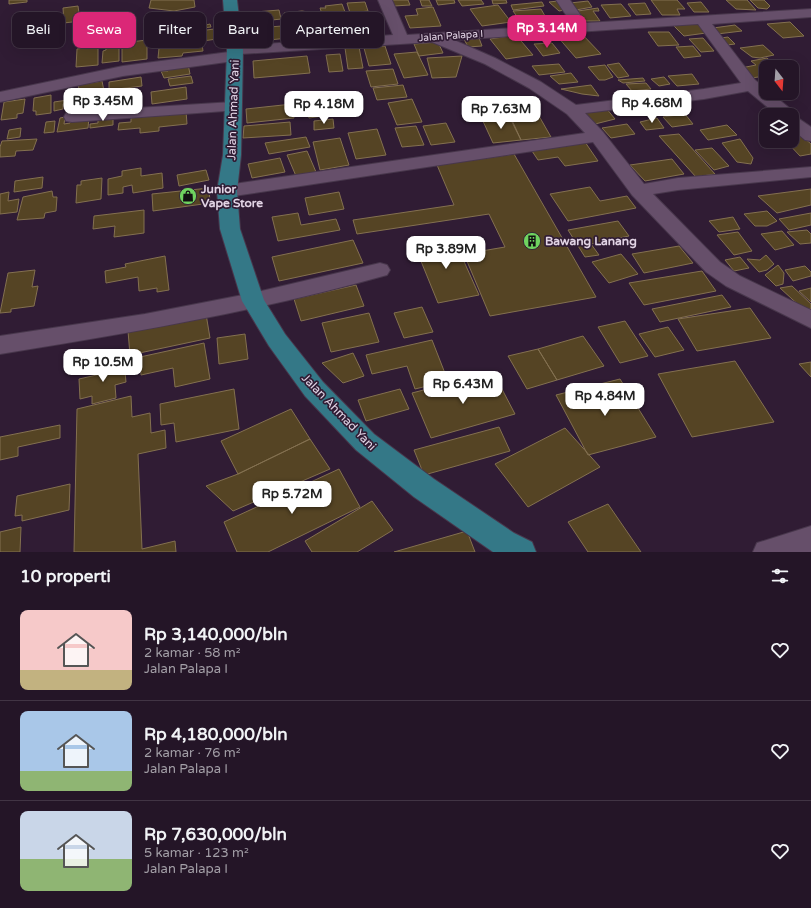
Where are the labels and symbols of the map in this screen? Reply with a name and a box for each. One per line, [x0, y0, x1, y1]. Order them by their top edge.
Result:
pin: Rp 3.14M [506, 15, 588, 49]
street label: Jalan Palapa I [418, 28, 484, 44]
street label: Jalan Ahmad Yani [224, 59, 242, 161]
north arrow [759, 60, 799, 100]
pin: Rp 3.45M [62, 88, 144, 122]
pin: Rp 4.68M [611, 90, 693, 124]
pin: Rp 4.18M [283, 91, 365, 125]
pin: Rp 7.63M [460, 96, 542, 130]
place label: Junior Vape Store [200, 182, 263, 211]
shop icon: Junior Vape Store [178, 186, 198, 206]
building icon: Bawang Lanang [522, 231, 542, 251]
place label: Bawang Lanang [545, 234, 637, 249]
pin: Rp 3.89M [405, 236, 487, 270]
pin: Rp 10.5M [62, 349, 144, 383]
street label: Jalan Ahmad Yani [299, 371, 379, 453]
pin: Rp 6.43M [422, 371, 504, 405]
pin: Rp 4.84M [564, 383, 646, 417]
pin: Rp 5.72M [251, 481, 333, 515]

